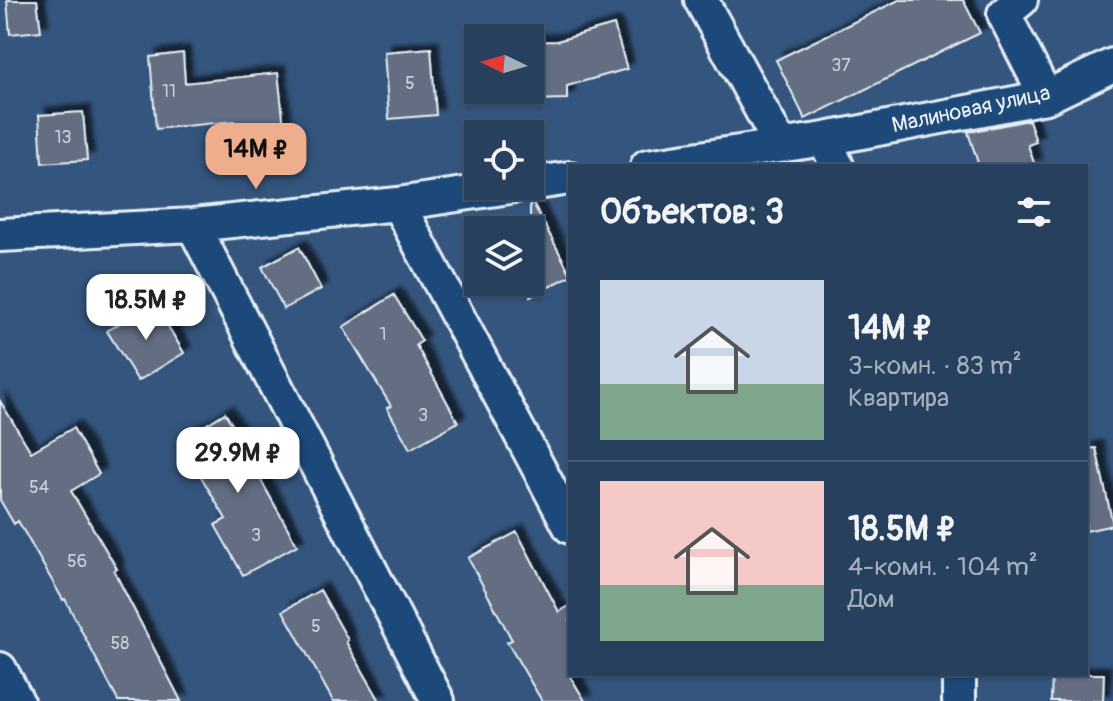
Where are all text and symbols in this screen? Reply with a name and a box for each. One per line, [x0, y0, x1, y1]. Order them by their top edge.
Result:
north arrow [464, 24, 544, 104]
map controls [464, 24, 544, 296]
house number: 37 [831, 54, 851, 77]
house number: 5 [405, 72, 415, 95]
street label: Малиновая улица [889, 79, 1053, 139]
house number: 11 [162, 80, 176, 103]
button: locate [464, 120, 544, 200]
pin: 14M ₽ [200, 123, 312, 191]
house number: 13 [54, 126, 72, 149]
text: 14M ₽ [223, 133, 289, 165]
icon: filters [1012, 190, 1056, 234]
text: Объектов: 3 [600, 191, 784, 234]
button: layers [464, 216, 544, 296]
pin: 18.5M ₽ [72, 274, 220, 342]
text: 18.5M ₽ [104, 284, 188, 316]
text: 14M ₽ [848, 307, 933, 350]
icon: home [664, 312, 760, 408]
house number: 1 [379, 323, 387, 346]
text: 3-комн. · 83 m² [848, 350, 1022, 382]
text: Квартира [848, 382, 949, 414]
house number: 3 [418, 404, 428, 427]
pin: 29.9M ₽ [164, 427, 312, 495]
text: 29.9M ₽ [195, 437, 281, 469]
house number: 54 [29, 476, 50, 499]
text: 18.5M ₽ [848, 508, 957, 551]
icon: home [664, 513, 760, 609]
house number: 3 [251, 524, 261, 547]
house number: 56 [67, 550, 87, 573]
text: 4-комн. · 104 m² [848, 551, 1038, 583]
text: Дом [848, 583, 895, 615]
house number: 5 [311, 615, 321, 638]
house number: 58 [111, 632, 129, 655]

